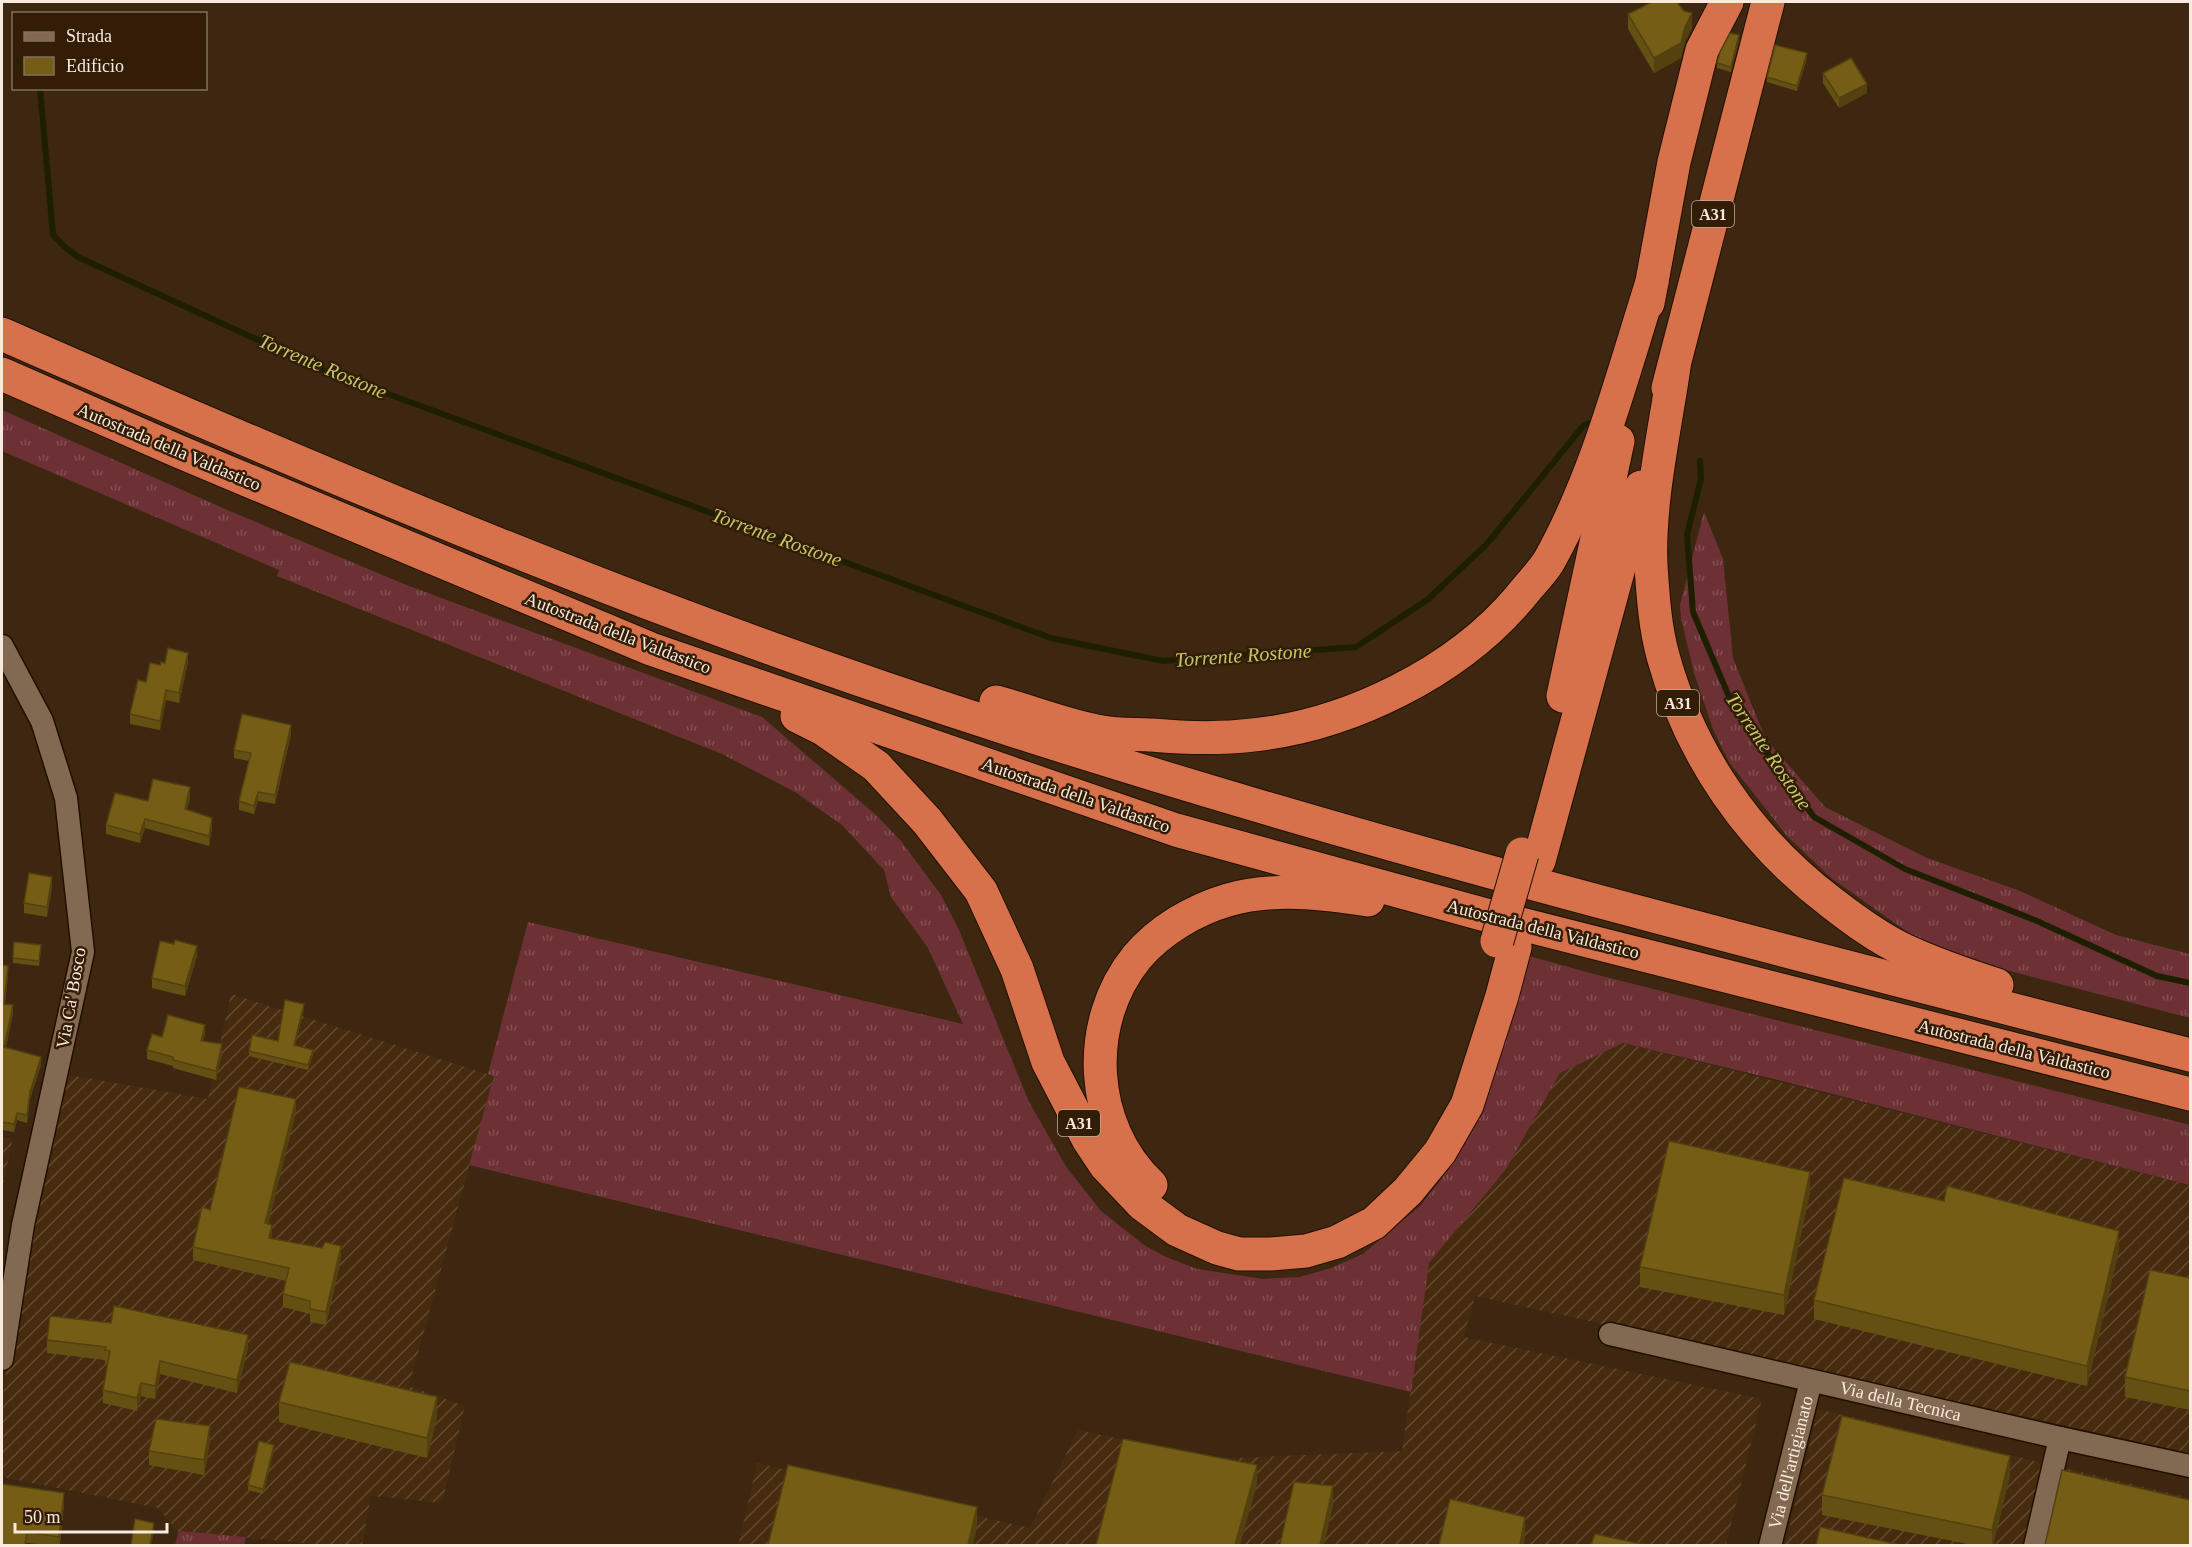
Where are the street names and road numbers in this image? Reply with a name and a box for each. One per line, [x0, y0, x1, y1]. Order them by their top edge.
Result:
road number: A31 [1692, 201, 1734, 227]
street label: Autostrada della Valdastico [74, 399, 264, 495]
street label: Autostrada della Valdastico [522, 588, 714, 678]
road number: A31 [1657, 690, 1699, 716]
street label: Autostrada della Valdastico [979, 753, 1173, 837]
street label: Autostrada della Valdastico [1445, 895, 1641, 963]
street label: Via Ca' Bosco [52, 946, 90, 1050]
street label: Autostrada della Valdastico [1916, 1015, 2112, 1083]
road number: A31 [1058, 1110, 1100, 1136]
street label: Via della Tecnica [1837, 1377, 1963, 1425]
street label: Via dell'artigianato [1765, 1394, 1817, 1531]

